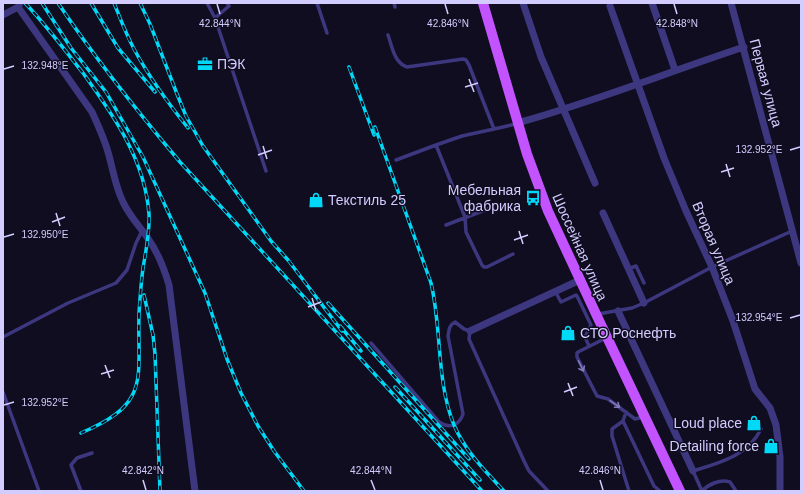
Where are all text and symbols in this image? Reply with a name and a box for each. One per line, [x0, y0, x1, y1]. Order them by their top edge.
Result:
text: 42.844°N [199, 18, 241, 29]
text: 42.846°N [427, 18, 469, 29]
text: 42.848°N [656, 18, 698, 29]
street label: Первая улица [747, 37, 786, 129]
office icon: ПЭК [196, 55, 214, 73]
place label: ПЭК [217, 56, 246, 72]
text: 132.948°E [22, 60, 69, 71]
text: 132.952°E [736, 144, 783, 155]
place label: Мебельная фабрика [448, 182, 521, 214]
bus stop icon: Мебельная фабрика [524, 189, 542, 207]
shop icon: Текстиль 25 [307, 191, 325, 209]
street label: Шоссейная улица [549, 191, 611, 303]
place label: Текстиль 25 [328, 192, 406, 208]
street label: Вторая улица [689, 199, 739, 287]
text: 132.950°E [22, 229, 69, 240]
text: 132.954°E [736, 312, 783, 323]
shop icon: СТО Роснефть [559, 324, 577, 342]
place label: СТО Роснефть [580, 325, 676, 341]
one-way arrow [578, 359, 585, 371]
text: 132.952°E [22, 397, 69, 408]
one-way arrow [609, 400, 620, 408]
shop icon: Loud place [745, 414, 763, 432]
place label: Loud place [673, 415, 742, 431]
shop icon: Detailing force [762, 437, 780, 455]
place label: Detailing force [670, 438, 759, 454]
text: 42.842°N [122, 465, 164, 476]
text: 42.844°N [350, 465, 392, 476]
text: 42.846°N [579, 465, 621, 476]

